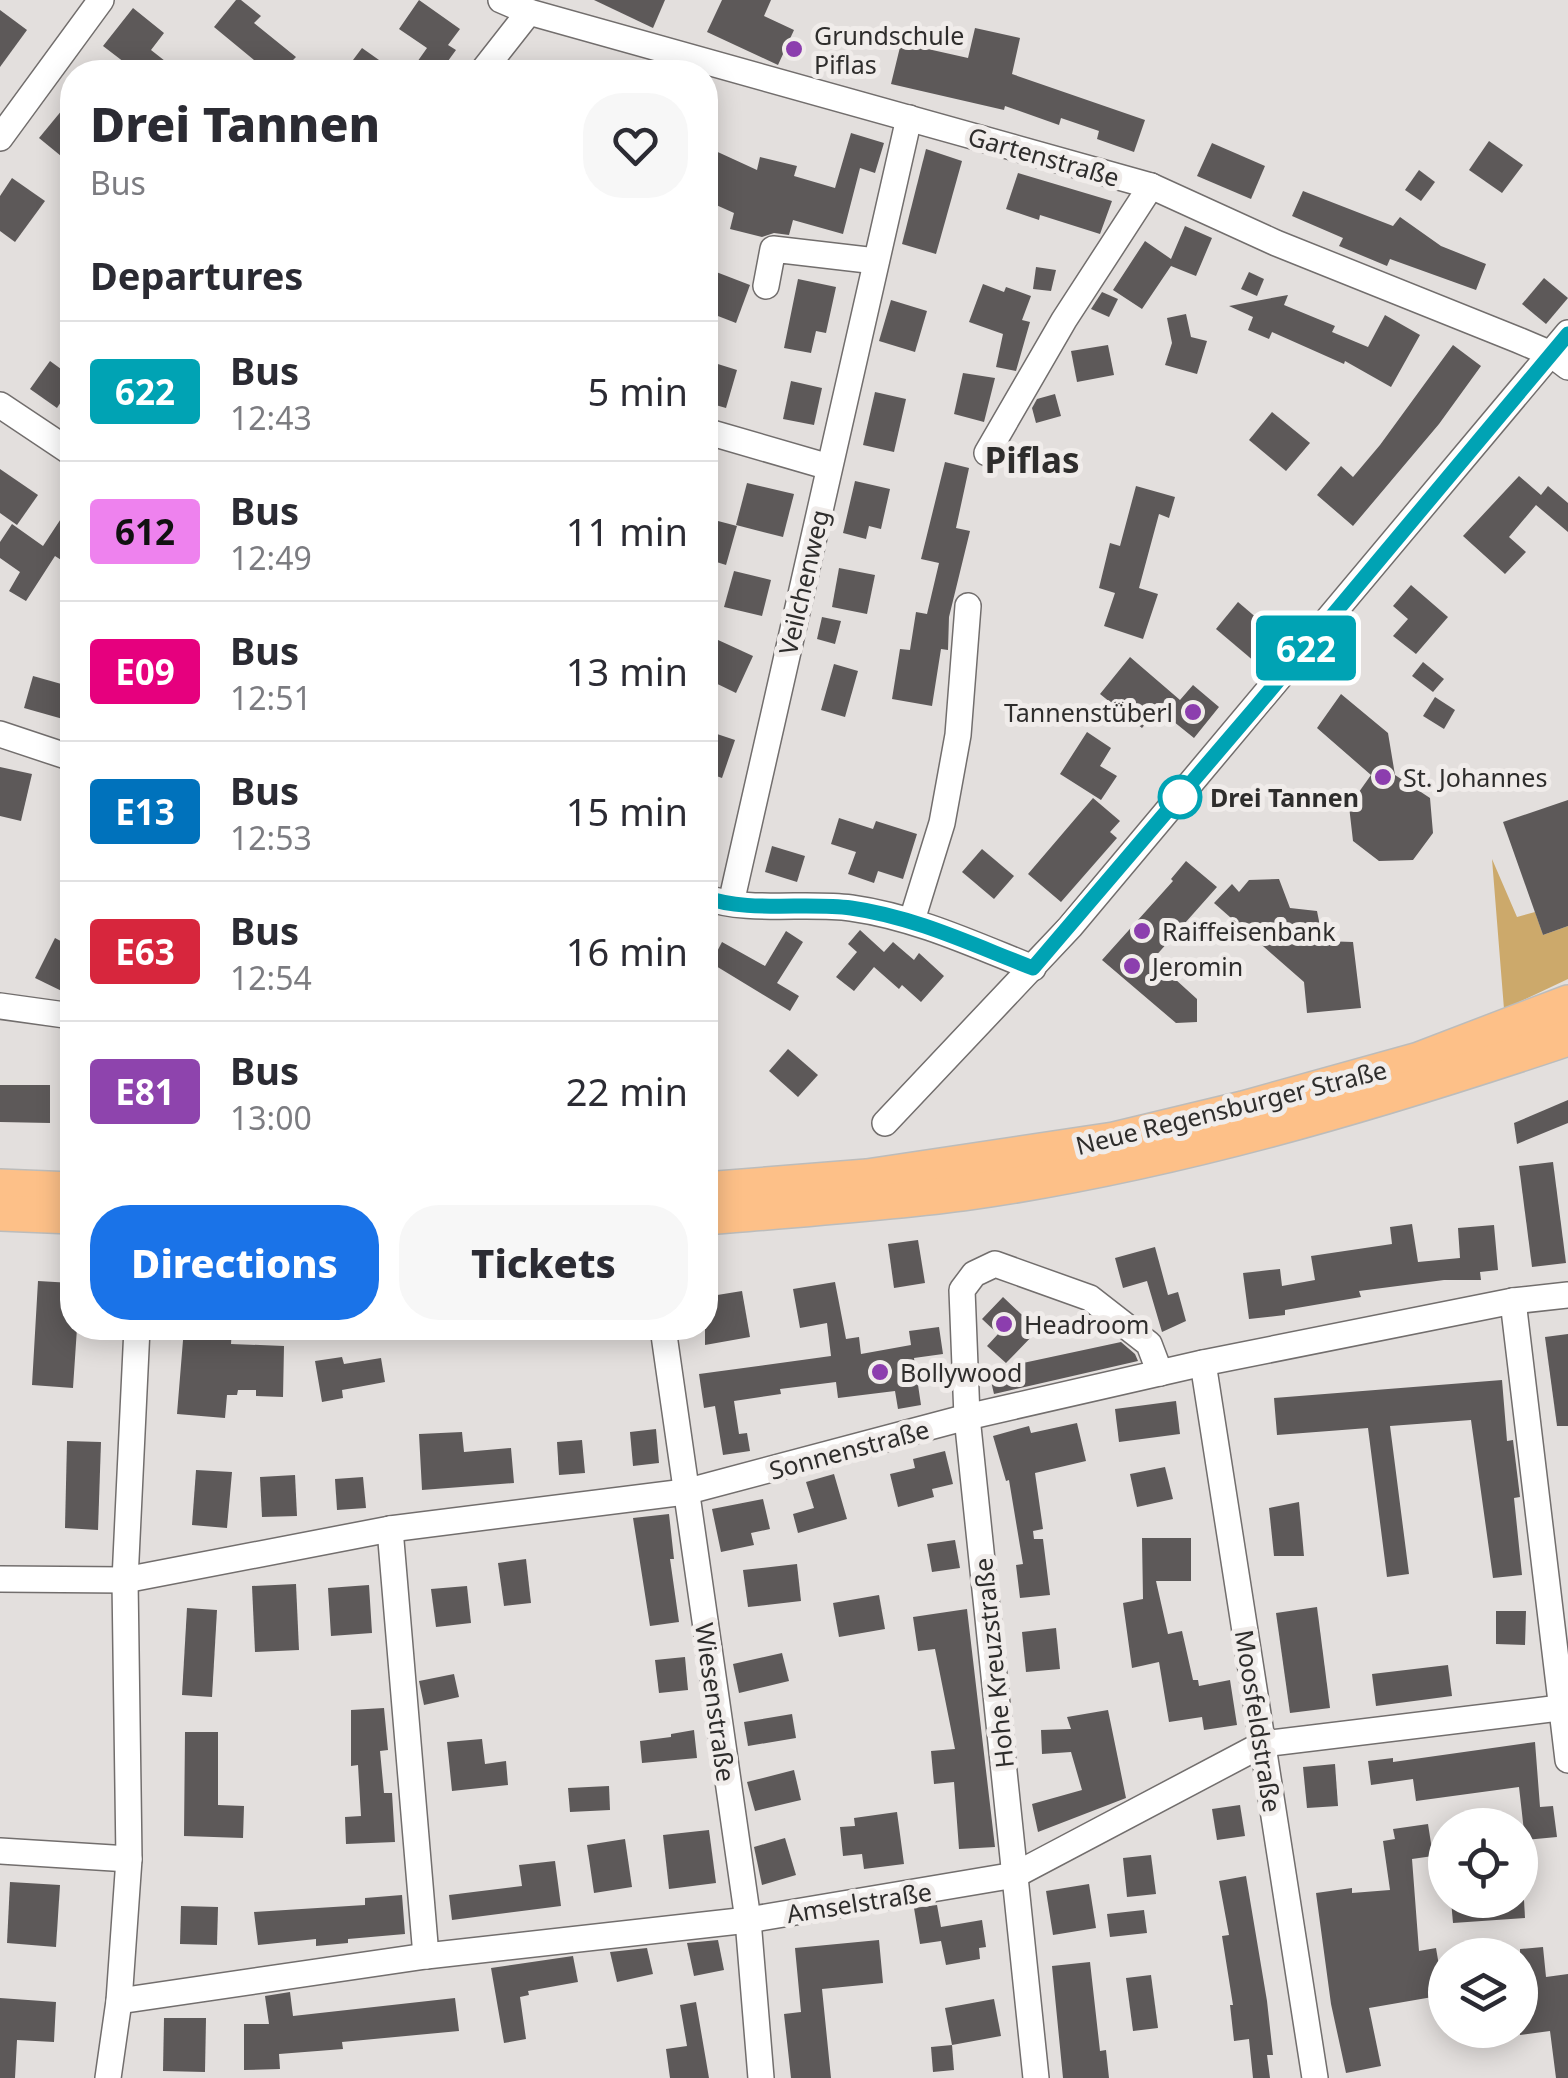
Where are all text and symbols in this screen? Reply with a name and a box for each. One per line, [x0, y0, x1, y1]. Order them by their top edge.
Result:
place label: Grundschule Piflas [814, 18, 964, 81]
marker: Grundschule Piflas [783, 38, 805, 60]
text: Drei Tannen [90, 91, 380, 156]
button: heart [583, 93, 688, 198]
street label: Gartenstraße [964, 118, 1124, 194]
text: Bus [90, 161, 146, 204]
text: Departures [90, 249, 303, 301]
text: Bus [230, 344, 299, 396]
text: 5 min [588, 365, 688, 417]
text: 622 [115, 368, 175, 415]
text: 12:43 [230, 396, 312, 439]
district label: Piflas [985, 436, 1079, 483]
text: Bus [230, 484, 299, 536]
text: 11 min [566, 505, 688, 557]
street label: Veilchenweg [770, 506, 836, 658]
text: 612 [115, 508, 175, 555]
text: 12:49 [230, 536, 312, 579]
line badge: 622 [1248, 616, 1364, 680]
text: Bus [230, 624, 299, 676]
text: 622 [1276, 625, 1336, 672]
text: 13 min [566, 645, 688, 697]
text: E09 [115, 648, 175, 695]
text: 12:51 [230, 676, 312, 719]
place label: Tannenstüberl [1004, 695, 1173, 729]
marker: Tannenstüberl [1182, 701, 1204, 723]
place label: St. Johannes [1403, 760, 1547, 794]
text: Bus [230, 764, 299, 816]
marker: St. Johannes [1372, 766, 1394, 788]
marker: Drei Tannen [1159, 776, 1201, 818]
place label: Drei Tannen [1210, 780, 1359, 814]
text: 15 min [566, 785, 688, 837]
text: E13 [115, 788, 175, 835]
text: 12:53 [230, 816, 312, 859]
text: Bus [230, 904, 299, 956]
place label: Raiffeisenbank [1162, 914, 1336, 948]
marker: Raiffeisenbank [1131, 920, 1153, 942]
text: 16 min [566, 925, 688, 977]
text: E63 [115, 928, 175, 975]
place label: Jeromin [1150, 949, 1243, 983]
marker: Jeromin [1121, 955, 1143, 977]
text: 12:54 [230, 956, 312, 999]
text: Bus [230, 1044, 299, 1096]
street label: Neue Regensburger Straße [1072, 1052, 1390, 1162]
text: 22 min [566, 1065, 688, 1117]
text: E81 [115, 1068, 175, 1115]
text: 13:00 [230, 1096, 312, 1139]
button: Directions [90, 1205, 379, 1320]
button: Tickets [399, 1205, 688, 1320]
place label: Headroom [1024, 1307, 1149, 1341]
marker: Headroom [993, 1313, 1015, 1335]
place label: Bollywood [900, 1355, 1022, 1389]
marker: Bollywood [869, 1361, 891, 1383]
street label: Sonnenstraße [765, 1411, 933, 1487]
street label: Hohe Kreuzstraße [965, 1556, 1021, 1770]
street label: Wiesenstraße [688, 1620, 744, 1784]
street label: Moosfeldstraße [1228, 1627, 1290, 1815]
map controls [1428, 1808, 1538, 2048]
button: locate [1428, 1808, 1538, 1918]
street label: Amselstraße [784, 1874, 934, 1930]
button: layers [1428, 1938, 1538, 2048]

